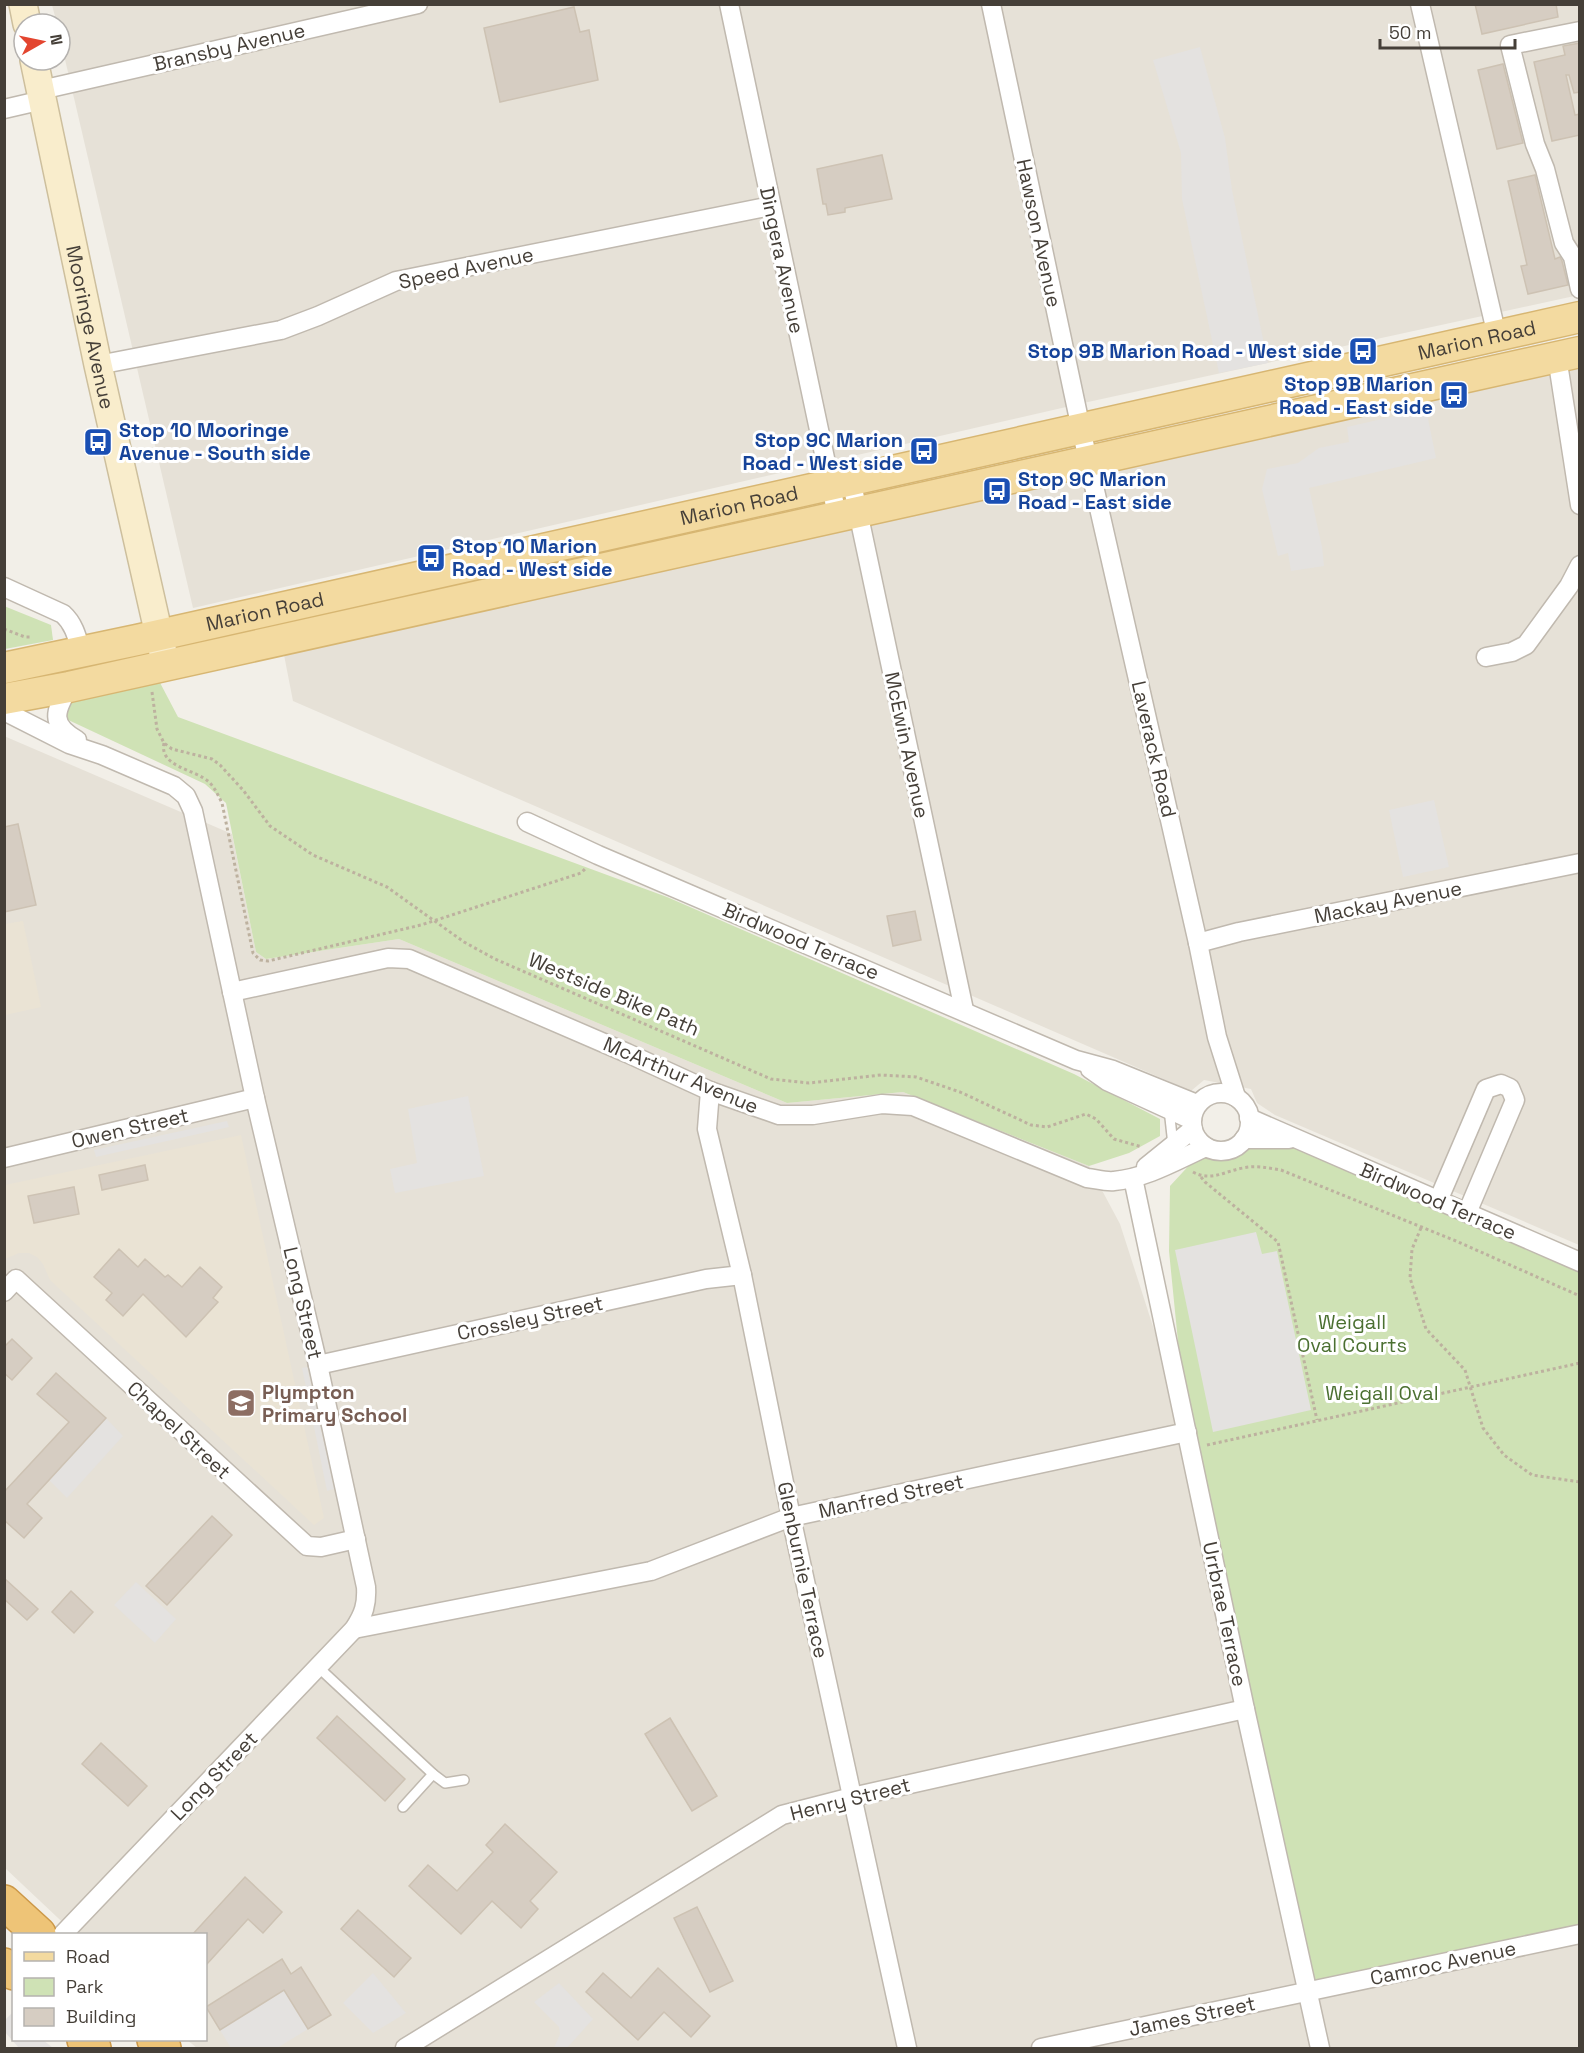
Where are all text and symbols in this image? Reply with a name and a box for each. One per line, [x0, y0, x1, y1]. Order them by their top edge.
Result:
north arrow [12, 12, 72, 72]
scale bar [1380, 12, 1515, 50]
street label: Bransby Avenue [150, 17, 308, 77]
text: 50 m [1389, 21, 1431, 44]
text: N [45, 33, 68, 47]
street label: Hawson Avenue [1011, 156, 1067, 310]
street label: Dingera Avenue [754, 184, 810, 336]
street label: Speed Avenue [396, 241, 536, 295]
street label: Mooringe Avenue [60, 243, 121, 412]
street label: Marion Road [1415, 314, 1538, 366]
bus stop icon: Stop 9B Marion Road - West side [1347, 335, 1379, 367]
place label: Stop 9B Marion Road - West side [1028, 338, 1342, 364]
place label: Stop 9B Marion Road - East side [1279, 371, 1433, 420]
bus stop icon: Stop 9B Marion Road - East side [1438, 379, 1470, 411]
place label: Stop 10 Mooringe Avenue - South side [119, 417, 311, 466]
bus stop icon: Stop 10 Mooringe Avenue - South side [82, 426, 114, 458]
place label: Stop 9C Marion Road - West side [742, 427, 903, 476]
bus stop icon: Stop 9C Marion Road - West side [908, 435, 940, 467]
place label: Stop 9C Marion Road - East side [1018, 466, 1172, 515]
bus stop icon: Stop 9C Marion Road - East side [981, 475, 1013, 507]
street label: Marion Road [678, 479, 801, 531]
place label: Stop 10 Marion Road - West side [452, 533, 613, 582]
bus stop icon: Stop 10 Marion Road - West side [415, 542, 447, 574]
street label: Marion Road [203, 586, 326, 637]
street label: McEwin Avenue [879, 669, 935, 821]
street label: Laverack Road [1126, 678, 1182, 820]
street label: Mackay Avenue [1312, 875, 1464, 929]
street label: Birdwood Terrace [719, 896, 883, 986]
street label: Westside Bike Path [525, 946, 703, 1042]
street label: McArthur Avenue [600, 1031, 762, 1119]
street label: Owen Street [69, 1102, 191, 1154]
street label: Birdwood Terrace [1356, 1156, 1520, 1246]
street label: Long Street [277, 1244, 329, 1362]
street label: Crossley Street [455, 1290, 605, 1346]
park label: Weigall Oval Courts [1297, 1309, 1407, 1358]
street label: Chapel Street [122, 1375, 236, 1485]
place label: Plympton Primary School [262, 1379, 407, 1428]
park label: Weigall Oval [1325, 1380, 1439, 1406]
school or university icon: Plympton Primary School [225, 1387, 257, 1419]
street label: Manfred Street [816, 1468, 966, 1524]
street label: Glenburnie Terrace [772, 1479, 834, 1661]
street label: Urrbrae Terrace [1197, 1539, 1253, 1689]
street label: Long Street [165, 1726, 263, 1826]
street label: Henry Street [787, 1771, 913, 1827]
legend [12, 1933, 207, 2041]
street label: Camroc Avenue [1368, 1935, 1518, 1991]
text: Road [66, 1945, 110, 1968]
text: Park [66, 1975, 104, 1998]
street label: James Street [1126, 1990, 1258, 2042]
text: Building [66, 2005, 136, 2028]

